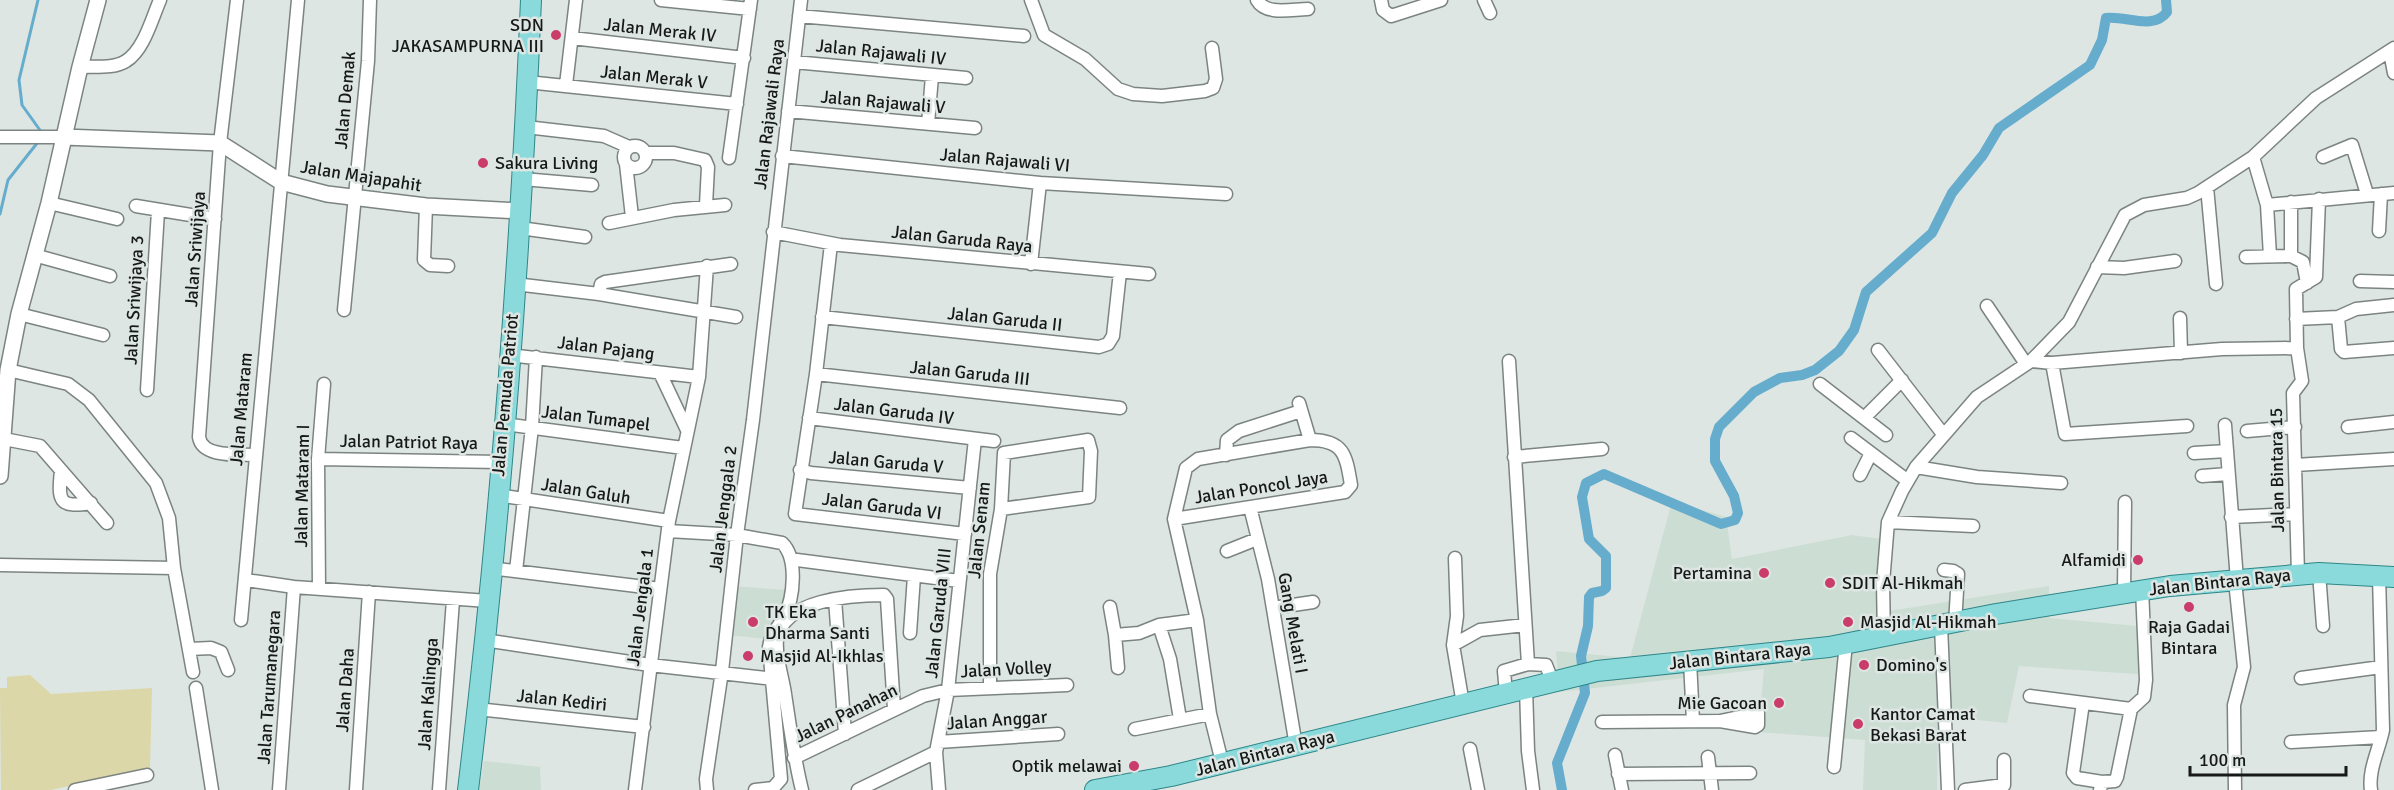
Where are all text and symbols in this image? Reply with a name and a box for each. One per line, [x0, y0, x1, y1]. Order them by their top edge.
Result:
street label: Jalan Merak IV [603, 13, 718, 47]
place label: SDN JAKASAMPURNA III [392, 14, 544, 57]
marker: SDN JAKASAMPURNA III [549, 28, 563, 42]
street label: Jalan Rajawali IV [815, 34, 948, 70]
street label: Jalan Rajawali Raya [749, 37, 789, 191]
street label: Jalan Demak [330, 50, 360, 150]
street label: Jalan Merak V [599, 60, 709, 94]
street label: Jalan Rajawali V [820, 86, 947, 118]
street label: Jalan Rajawali VI [939, 143, 1071, 177]
place label: Sakura Living [495, 152, 598, 174]
street label: Jalan Majapahit [299, 156, 423, 196]
marker: Sakura Living [476, 156, 490, 170]
street label: Jalan Sriwijaya [180, 190, 210, 308]
street label: Jalan Garuda Raya [890, 221, 1034, 257]
street label: Jalan Sriwijaya 3 [120, 235, 148, 365]
street label: Jalan Garuda II [947, 302, 1063, 336]
street label: Jalan Pemuda Patriot [487, 313, 523, 477]
street label: Jalan Pajang [556, 331, 656, 365]
street label: Jalan Mataram [225, 351, 257, 467]
street label: Jalan Garuda III [909, 356, 1031, 390]
street label: Jalan Garuda IV [833, 393, 956, 429]
street label: Jalan Tumapel [540, 400, 652, 436]
street label: Jalan Bintara 15 [2265, 407, 2289, 533]
street label: Jalan Mataram I [290, 424, 314, 548]
street label: Jalan Patriot Raya [340, 430, 478, 454]
street label: Jalan Jenggala 2 [704, 444, 742, 574]
street label: Jalan Garuda V [828, 446, 945, 478]
street label: Jalan Poncol Jaya [1193, 466, 1329, 508]
street label: Jalan Galuh [540, 473, 632, 509]
street label: Jalan Senam [963, 480, 995, 580]
street label: Jalan Garuda VI [821, 488, 943, 524]
street label: Jalan Jengala 1 [622, 547, 658, 667]
street label: Jalan Garuda VIII [920, 547, 956, 679]
place label: Alfamidi [2061, 549, 2126, 571]
marker: Alfamidi [2131, 553, 2145, 567]
place label: Pertamina [1673, 562, 1752, 584]
street label: Jalan Bintara Raya [2148, 564, 2292, 600]
marker: Pertamina [1757, 566, 1771, 580]
street label: Gang Melati I [1273, 571, 1313, 675]
place label: SDIT Al-Hikmah [1842, 572, 1963, 594]
marker: SDIT Al-Hikmah [1823, 576, 1837, 590]
marker: Raja Gadai Bintara [2182, 600, 2196, 614]
place label: TK Eka Dharma Santi [765, 601, 870, 644]
street label: Jalan Tarumanegara [253, 609, 285, 765]
place label: Masjid Al-Hikmah [1860, 611, 1997, 633]
marker: TK Eka Dharma Santi [746, 615, 760, 629]
marker: Masjid Al-Hikmah [1841, 615, 1855, 629]
place label: Raja Gadai Bintara [2148, 616, 2230, 659]
street label: Jalan Kalingga [413, 637, 443, 751]
street label: Jalan Bintara Raya [1668, 638, 1812, 674]
place label: Masjid Al-Ikhlas [760, 645, 884, 667]
street label: Jalan Daha [331, 647, 359, 733]
marker: Masjid Al-Ikhlas [741, 649, 755, 663]
place label: Domino's [1876, 654, 1947, 676]
street label: Jalan Volley [960, 656, 1053, 682]
marker: Domino's [1857, 658, 1871, 672]
street label: Jalan Panahan [791, 679, 901, 747]
street label: Jalan Kediri [516, 684, 608, 716]
place label: Mie Gacoan [1677, 692, 1767, 714]
marker: Mie Gacoan [1772, 696, 1786, 710]
place label: Kantor Camat Bekasi Barat [1870, 703, 1975, 746]
street label: Jalan Anggar [946, 705, 1048, 734]
marker: Kantor Camat Bekasi Barat [1851, 717, 1865, 731]
street label: Jalan Bintara Raya [1193, 725, 1337, 781]
scale bar [2190, 739, 2346, 777]
text: 100 m [2199, 749, 2246, 771]
place label: Optik melawai [1012, 755, 1122, 777]
marker: Optik melawai [1127, 759, 1141, 773]

